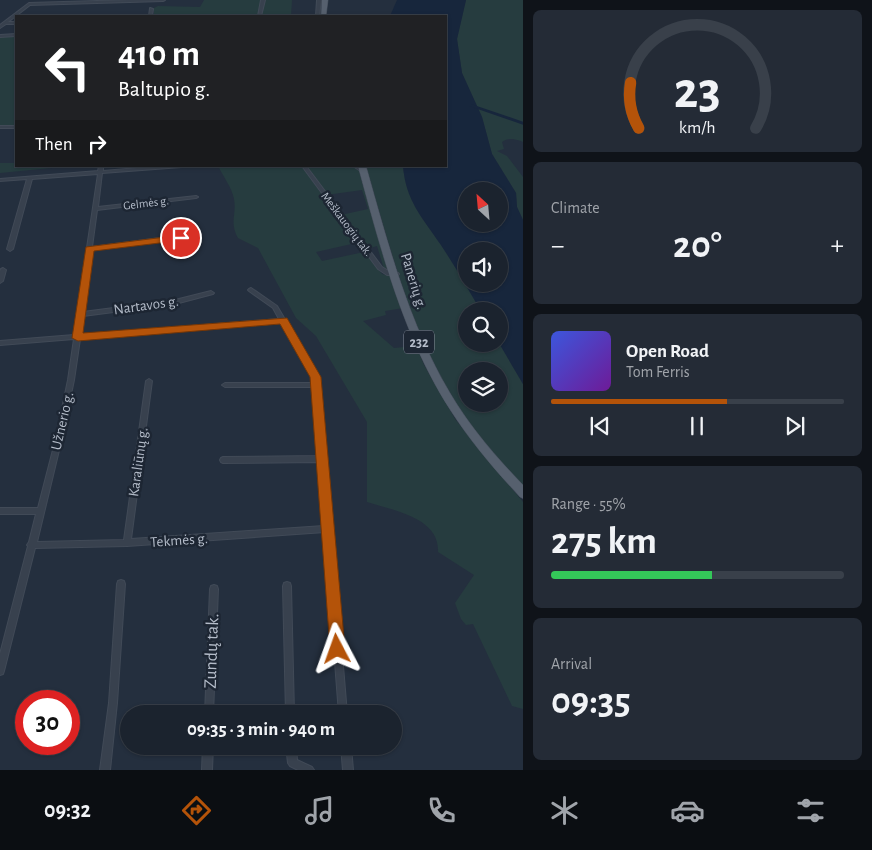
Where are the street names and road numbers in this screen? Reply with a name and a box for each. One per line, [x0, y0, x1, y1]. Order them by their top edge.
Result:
street label: Meškauogių tak. [319, 190, 375, 258]
street label: Gelmės g. [123, 194, 169, 212]
street label: Panerių g. [398, 251, 429, 311]
street label: Nartavos g. [113, 294, 179, 317]
road number: 232 [404, 331, 434, 354]
street label: Užnerio g. [49, 391, 76, 452]
street label: Karaliūnų g. [126, 426, 151, 498]
street label: Tekmės g. [150, 531, 208, 550]
street label: Zundų tak. [202, 613, 222, 689]

